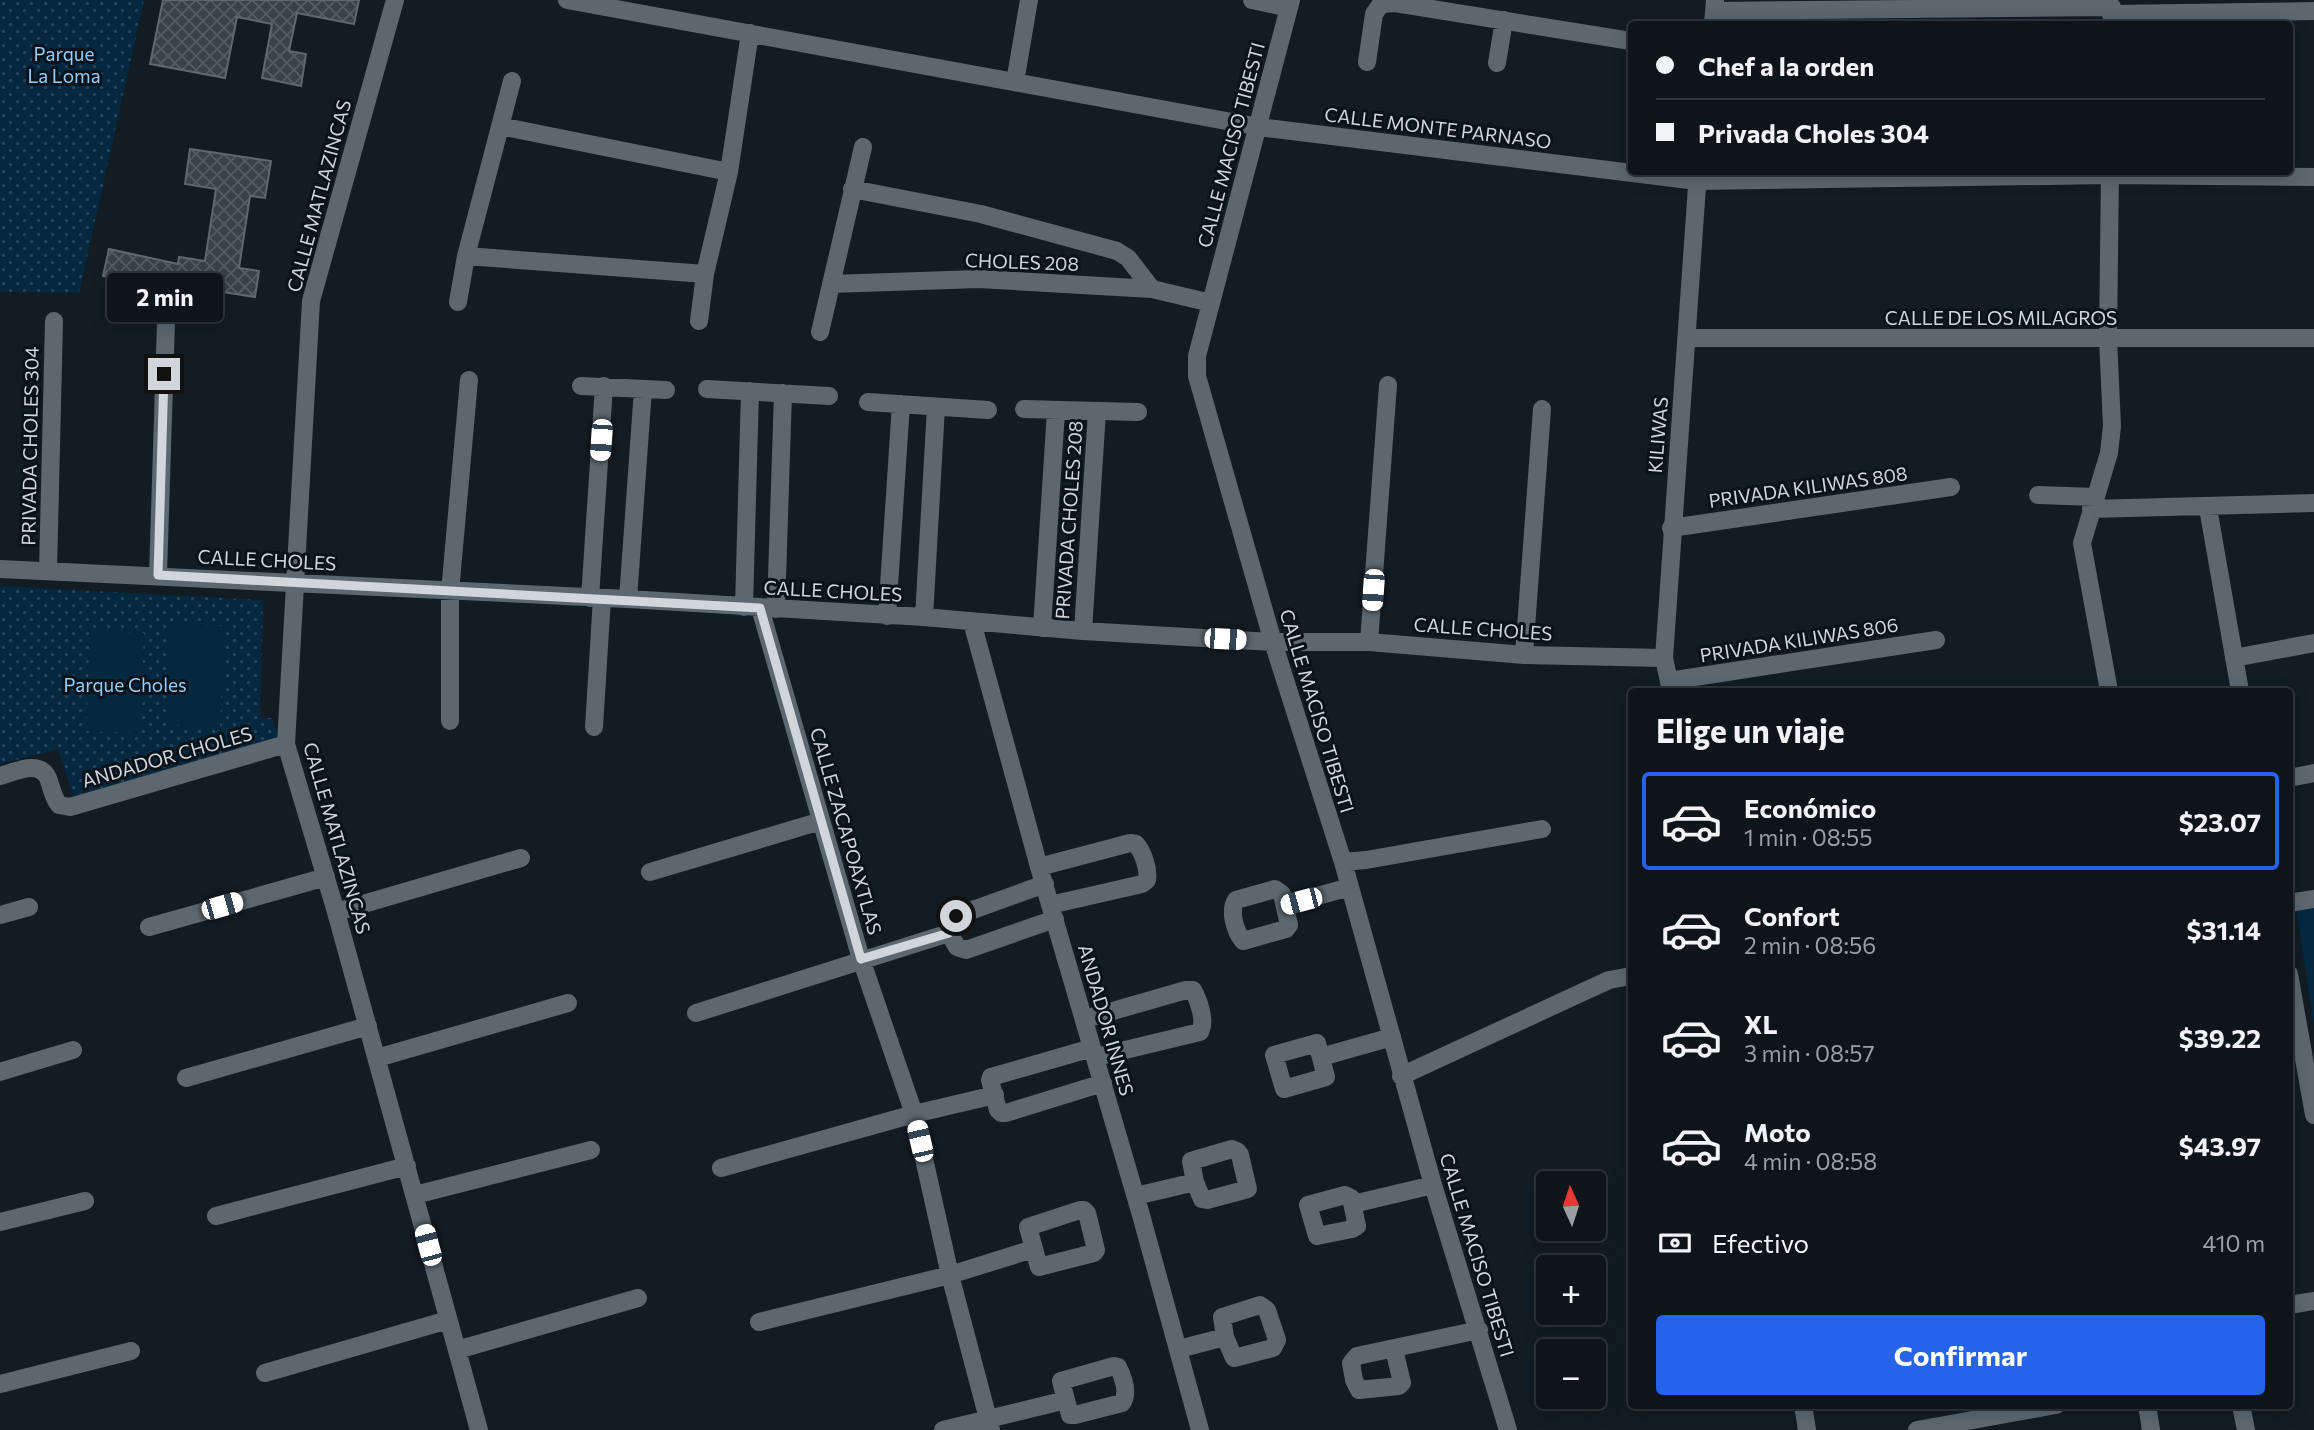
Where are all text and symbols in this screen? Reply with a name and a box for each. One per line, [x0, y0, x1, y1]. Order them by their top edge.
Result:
street label: CALLE MACISO TIBESTI [1192, 40, 1269, 250]
park label: Parque La Loma [27, 42, 101, 87]
text: Chef a la orden [1698, 50, 1874, 81]
street label: CALLE MATLAZINCAS [282, 97, 355, 295]
street label: CALLE MONTE PARNASO [1323, 102, 1553, 153]
text: Privada Choles 304 [1698, 117, 1929, 148]
street label: CHOLES 208 [965, 248, 1079, 275]
callout: 2 min [106, 272, 222, 322]
text: 2 min [136, 283, 194, 311]
street label: CALLE DE LOS MILAGROS [1885, 306, 2117, 329]
street label: PRIVADA CHOLES 304 [16, 346, 43, 546]
route end [148, 358, 180, 390]
street label: KILIWAS [1643, 396, 1672, 474]
car [590, 418, 613, 462]
street label: PRIVADA CHOLES 208 [1050, 420, 1087, 620]
street label: PRIVADA KILIWAS 808 [1707, 461, 1909, 512]
street label: CALLE CHOLES [197, 544, 337, 575]
car [1362, 568, 1385, 612]
street label: CALLE CHOLES [763, 575, 903, 606]
street label: CALLE MACISO TIBESTI [1276, 606, 1359, 815]
street label: CALLE CHOLES [1413, 612, 1553, 645]
street label: PRIVADA KILIWAS 806 [1698, 612, 1900, 667]
car [1204, 627, 1247, 651]
park label: Parque Choles [63, 673, 187, 696]
text: Elige un viaje [1656, 710, 1845, 750]
street label: ANDADOR CHOLES [79, 721, 255, 792]
street label: CALLE ZACAPOAXTLAS [806, 725, 887, 937]
street label: CALLE MATLAZINCAS [299, 739, 376, 936]
icon: car [1660, 790, 1723, 853]
text: Económico [1744, 792, 1876, 823]
text: $23.07 [2179, 806, 2261, 837]
text: 1 min · 08:55 [1744, 823, 1872, 851]
car [1278, 885, 1325, 917]
car [199, 890, 246, 922]
icon: car [1660, 898, 1723, 961]
route start [940, 900, 972, 932]
text: Confort [1744, 900, 1840, 931]
text: $31.14 [2186, 914, 2261, 945]
text: 2 min · 08:56 [1744, 931, 1876, 959]
street label: ANDADOR INNES [1074, 942, 1139, 1098]
icon: car [1660, 1006, 1723, 1069]
text: XL [1744, 1008, 1778, 1039]
text: $39.22 [2179, 1022, 2261, 1053]
text: 3 min · 08:57 [1744, 1039, 1875, 1067]
icon: car [1660, 1114, 1723, 1177]
text: Moto [1744, 1116, 1811, 1147]
car [906, 1118, 935, 1164]
text: $43.97 [2179, 1130, 2261, 1161]
text: 4 min · 08:58 [1744, 1147, 1877, 1175]
street label: CALLE MACISO TIBESTI [1436, 1150, 1519, 1359]
north arrow [1536, 1171, 1606, 1241]
map controls [1536, 1171, 1606, 1409]
car [413, 1222, 444, 1268]
icon: cash [1656, 1224, 1694, 1262]
text: Efectivo [1712, 1227, 1809, 1258]
text: 410 m [2203, 1229, 2265, 1257]
button: + [1536, 1255, 1606, 1325]
button: Confirmar [1656, 1315, 2265, 1395]
button: − [1536, 1339, 1606, 1409]

